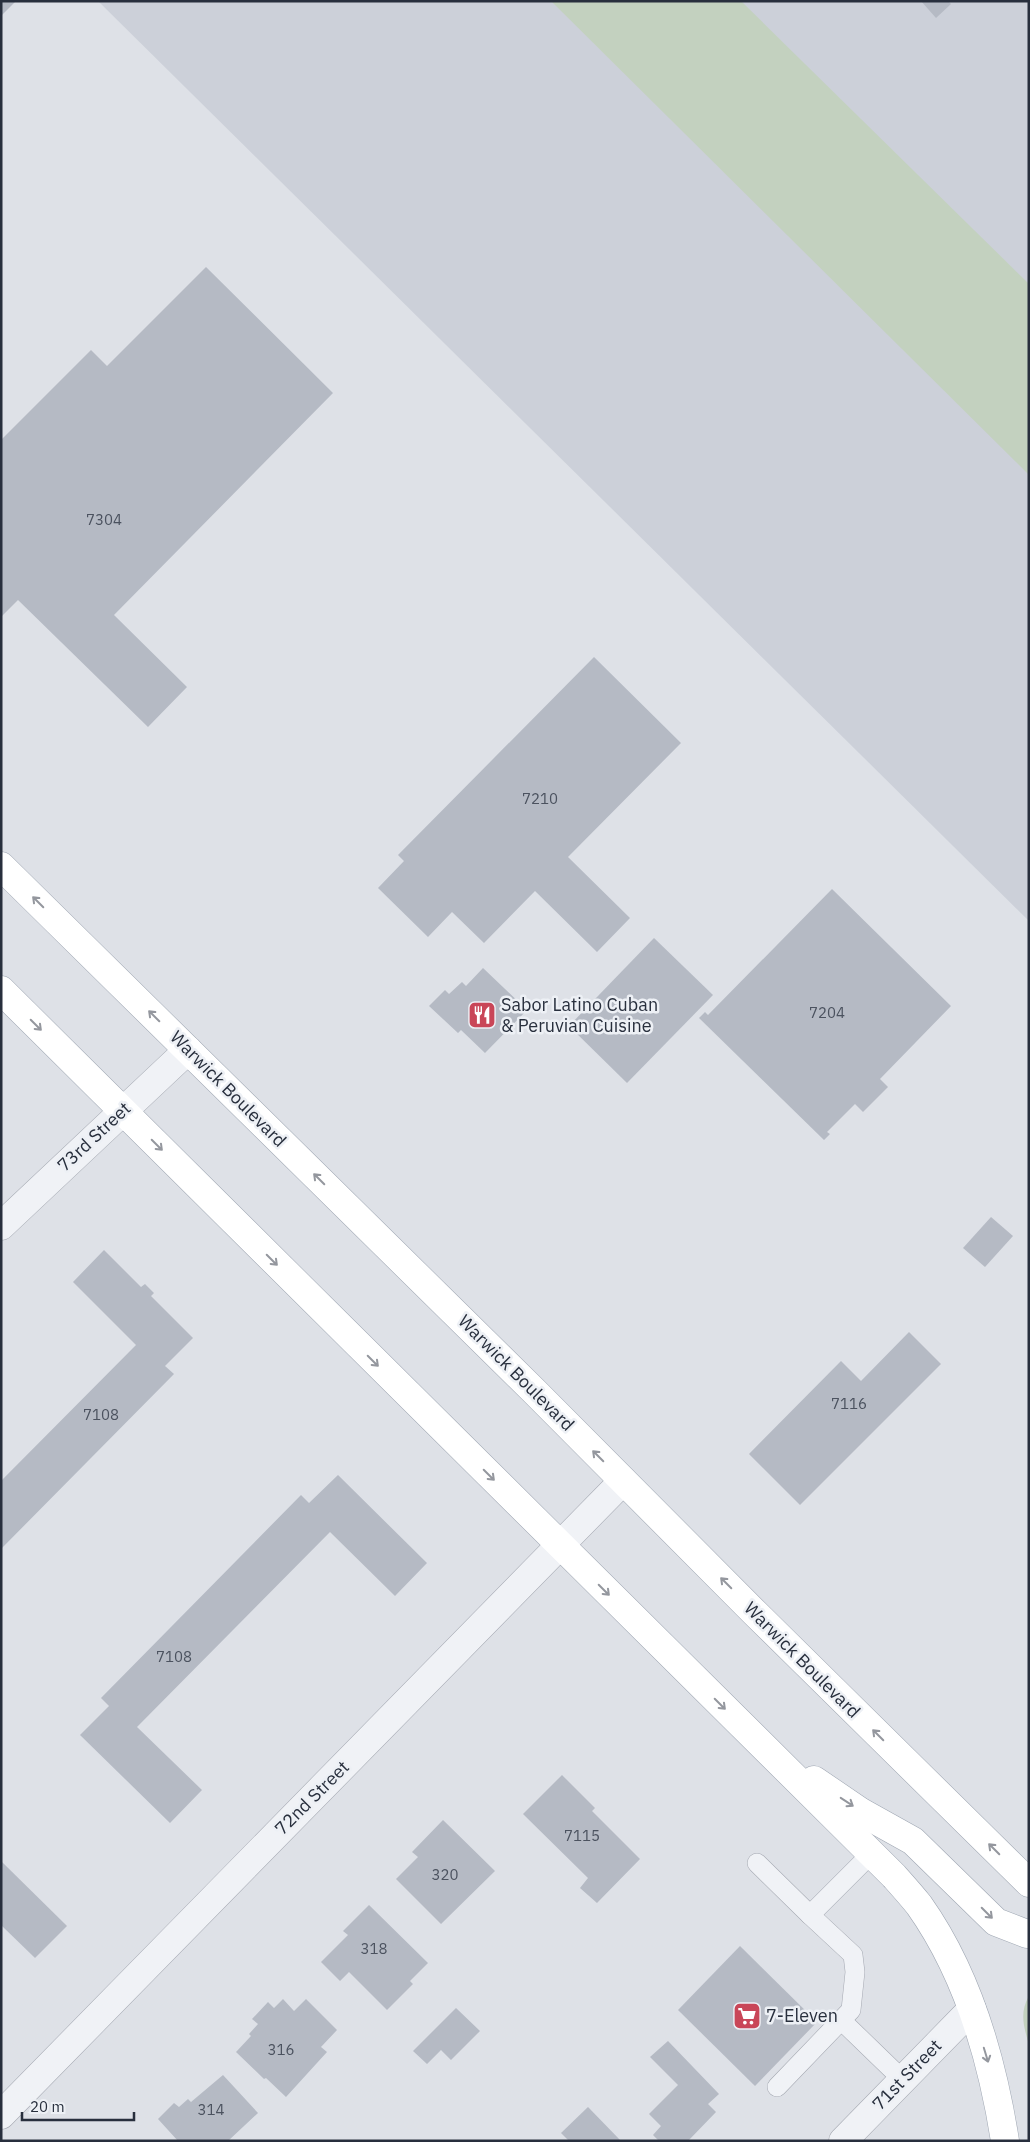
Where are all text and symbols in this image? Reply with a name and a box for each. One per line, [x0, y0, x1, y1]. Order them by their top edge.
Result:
house number: 7304 [86, 510, 122, 529]
house number: 7210 [522, 789, 558, 808]
one-way arrow [32, 896, 44, 908]
place label: Sabor Latino Cuban & Peruvian Cuisine [501, 993, 658, 1037]
restaurant icon: Sabor Latino Cuban & Peruvian Cuisine [467, 1000, 497, 1030]
house number: 7204 [809, 1003, 845, 1022]
one-way arrow [148, 1009, 160, 1022]
one-way arrow [30, 1018, 42, 1031]
street label: Warwick Boulevard [165, 1026, 291, 1152]
street label: 73rd Street [52, 1097, 135, 1176]
one-way arrow [150, 1139, 163, 1151]
one-way arrow [313, 1173, 326, 1185]
one-way arrow [266, 1253, 278, 1266]
street label: Warwick Boulevard [453, 1310, 579, 1436]
one-way arrow [367, 1354, 379, 1366]
house number: 7116 [831, 1394, 867, 1413]
house number: 7108 [83, 1405, 119, 1424]
one-way arrow [592, 1450, 605, 1462]
one-way arrow [482, 1469, 494, 1481]
one-way arrow [720, 1578, 732, 1590]
one-way arrow [598, 1584, 610, 1596]
street label: Warwick Boulevard [739, 1597, 865, 1723]
house number: 7108 [156, 1647, 192, 1666]
one-way arrow [713, 1698, 726, 1710]
one-way arrow [872, 1729, 885, 1741]
street label: 72nd Street [270, 1756, 354, 1840]
one-way arrow [840, 1797, 854, 1807]
house number: 7115 [564, 1826, 600, 1845]
one-way arrow [988, 1843, 1000, 1855]
house number: 320 [431, 1865, 459, 1884]
one-way arrow [981, 1907, 993, 1919]
house number: 318 [360, 1939, 388, 1958]
supermarket icon: 7-Eleven [732, 2001, 762, 2031]
place label: 7-Eleven [766, 2004, 838, 2027]
street label: 71st Street [867, 2034, 946, 2115]
house number: 316 [267, 2040, 295, 2059]
one-way arrow [982, 2047, 992, 2063]
scale bar [22, 2090, 135, 2122]
text: 20 m [30, 2097, 65, 2116]
house number: 314 [197, 2100, 225, 2119]

